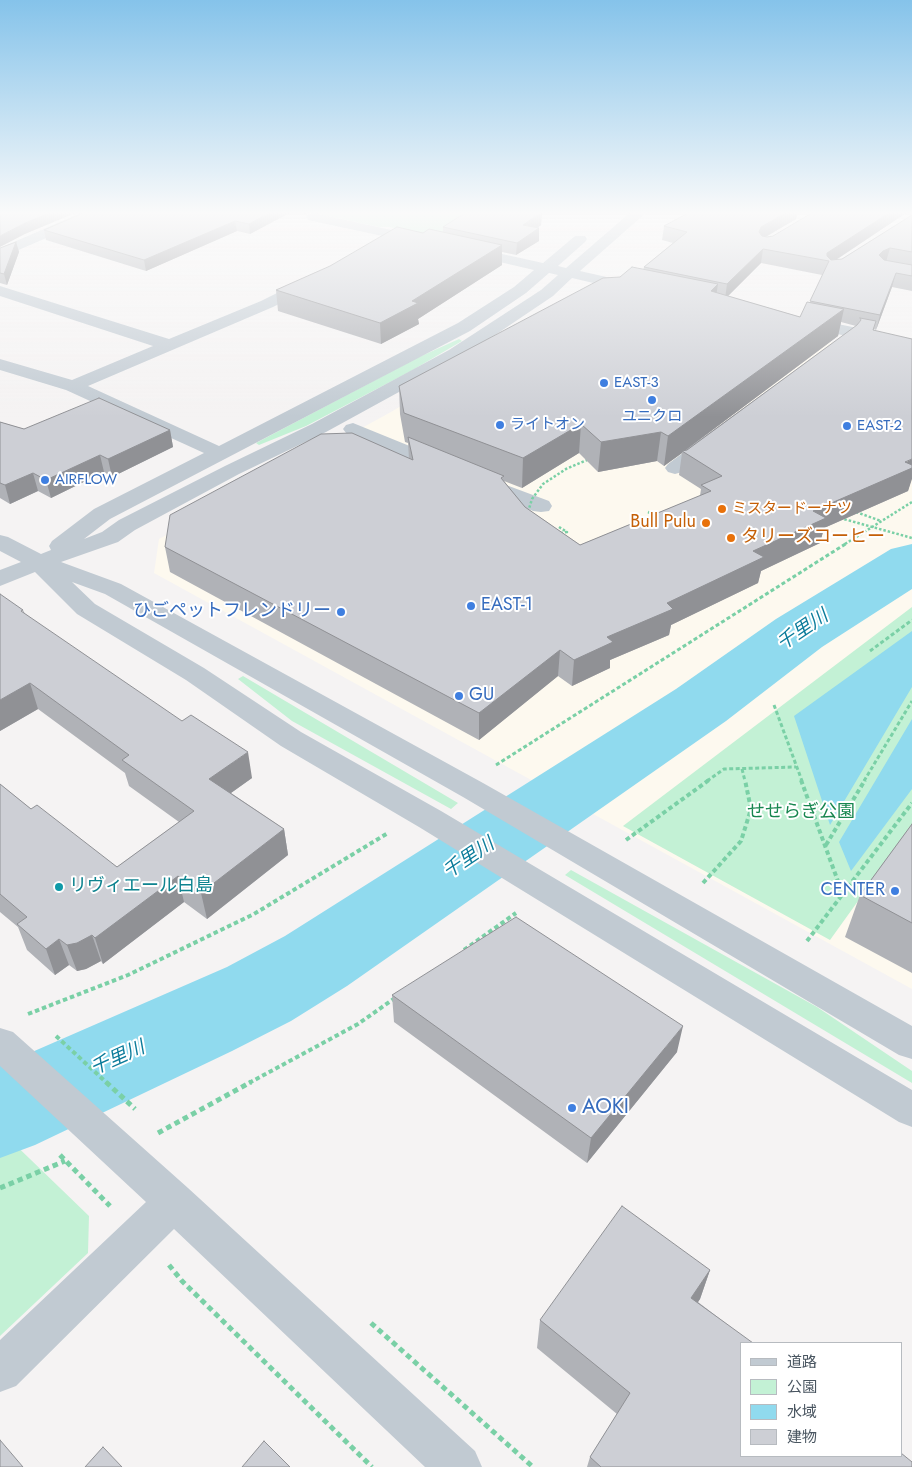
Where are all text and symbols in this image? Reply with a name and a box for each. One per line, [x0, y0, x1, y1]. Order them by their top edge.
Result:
place label: EAST-3 [614, 374, 659, 392]
marker: EAST-3 [598, 377, 610, 389]
marker: ユニクロ [646, 394, 658, 406]
place label: ユニクロ [622, 408, 682, 426]
place label: ライトオン [510, 416, 585, 434]
place label: EAST-2 [857, 417, 902, 435]
marker: ライトオン [494, 419, 506, 431]
marker: EAST-2 [841, 420, 853, 432]
place label: AIRFLOW [55, 471, 117, 489]
marker: AIRFLOW [39, 474, 51, 486]
place label: ミスタードーナツ [732, 500, 852, 518]
marker: ミスタードーナツ [716, 503, 728, 515]
place label: Bull Pulu [630, 512, 696, 534]
marker: Bull Pulu [700, 517, 712, 529]
place label: タリーズコーヒー [741, 527, 885, 549]
marker: タリーズコーヒー [725, 532, 737, 544]
place label: EAST-1 [481, 595, 533, 617]
marker: EAST-1 [465, 600, 477, 612]
place label: ひごペットフレンドリー [133, 601, 331, 623]
marker: ひごペットフレンドリー [335, 606, 347, 618]
water label: 千里川 [773, 606, 833, 656]
place label: GU [469, 685, 494, 707]
marker: GU [453, 690, 465, 702]
park label: せせらぎ公園 [747, 802, 855, 824]
water label: 千里川 [439, 834, 499, 884]
place label: リヴィエール白島 [69, 876, 213, 898]
place label: CENTER [820, 880, 885, 902]
marker: リヴィエール白島 [53, 881, 65, 893]
marker: CENTER [889, 885, 901, 897]
water label: 千里川 [87, 1037, 149, 1081]
place label: AOKI [582, 1095, 629, 1121]
marker: AOKI [566, 1102, 578, 1114]
legend [740, 1342, 902, 1457]
text: 道路 [787, 1351, 817, 1373]
text: 公園 [787, 1376, 817, 1398]
text: 水域 [787, 1401, 817, 1423]
text: 建物 [787, 1426, 817, 1448]

